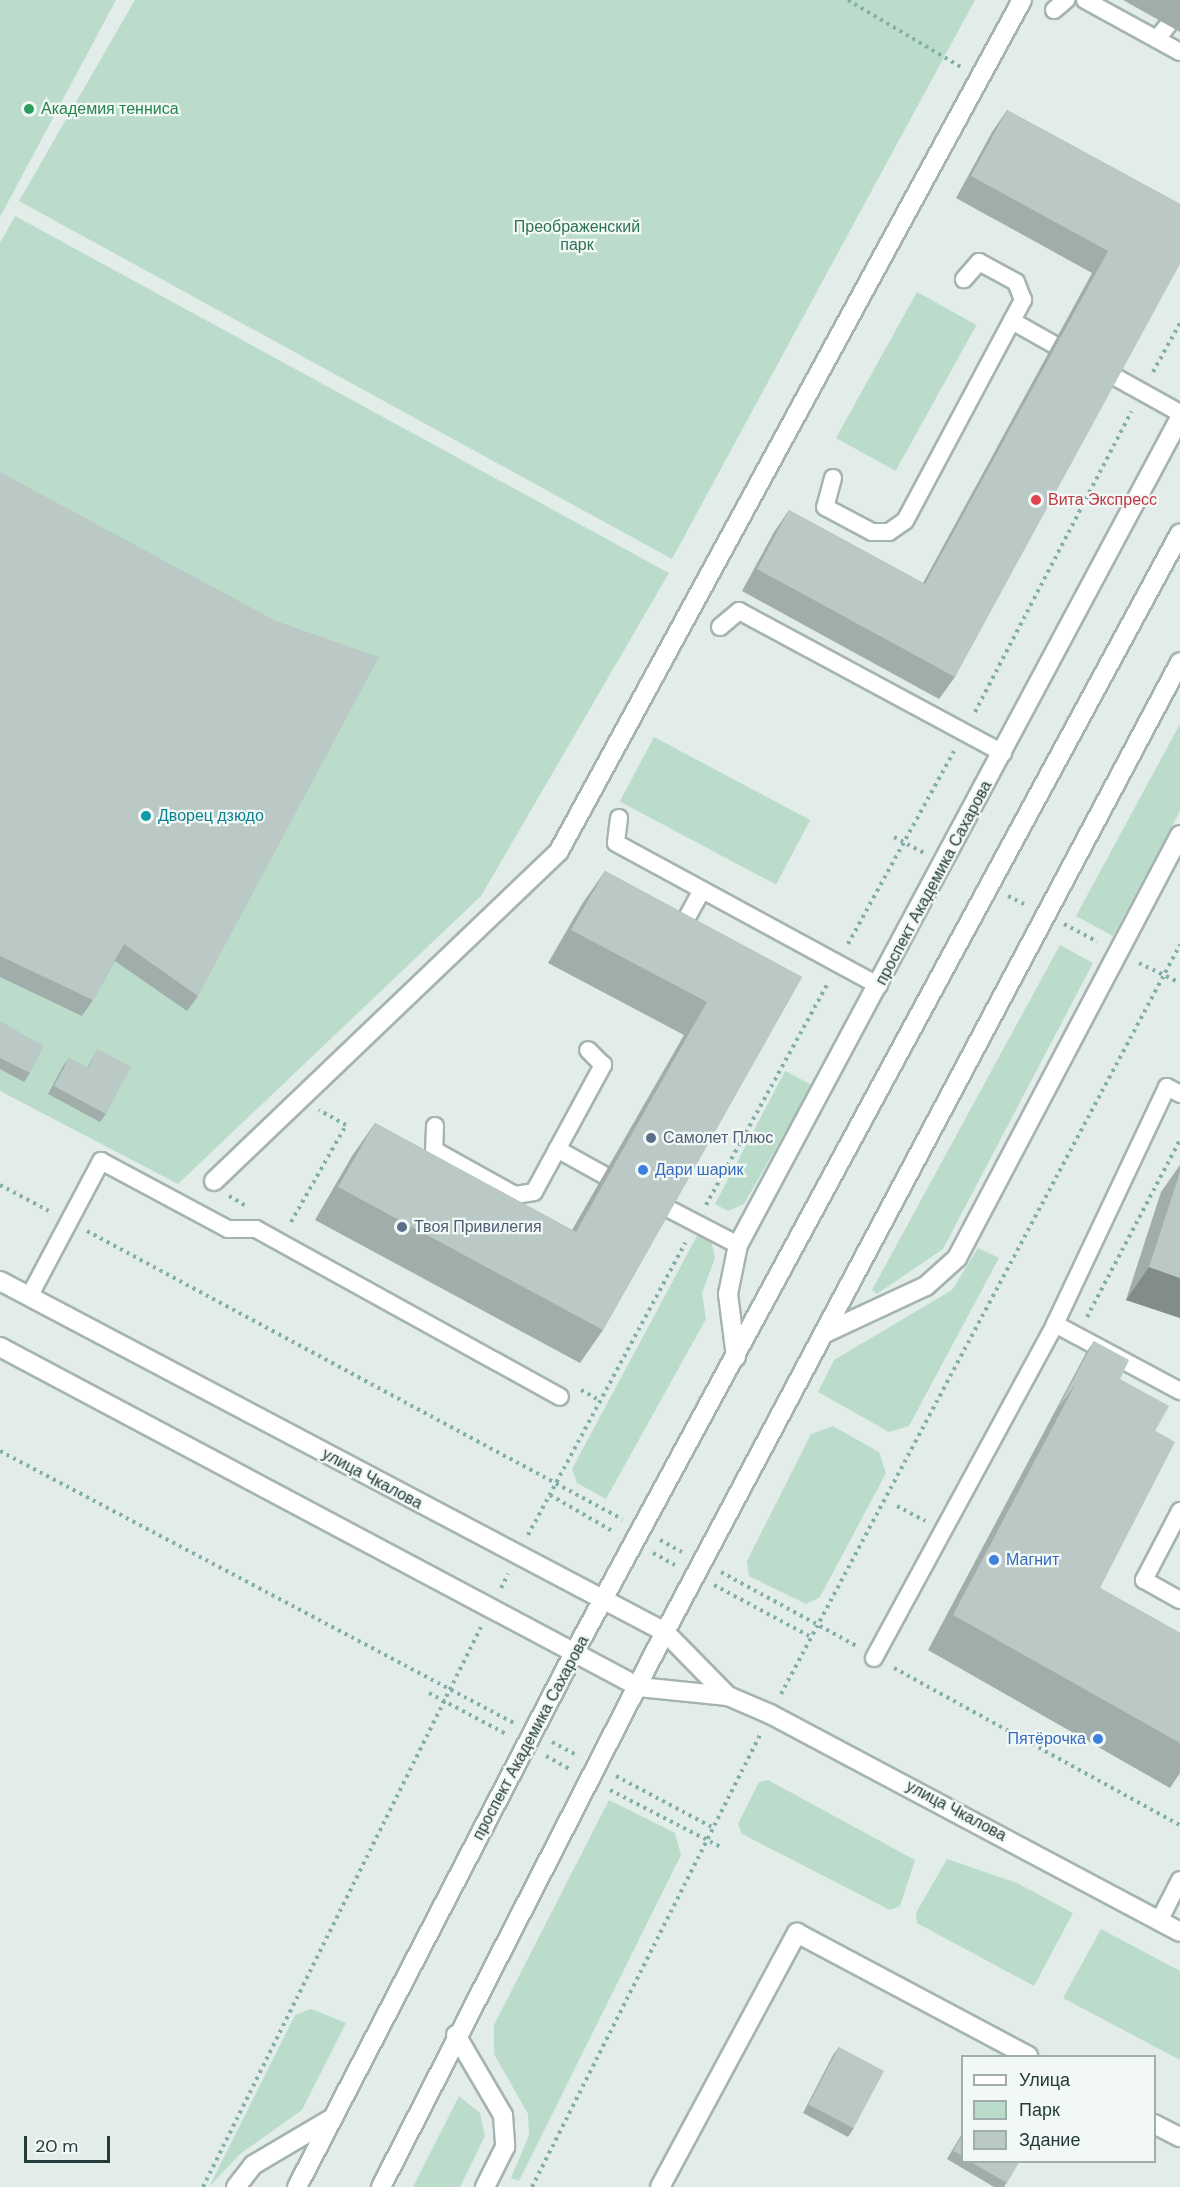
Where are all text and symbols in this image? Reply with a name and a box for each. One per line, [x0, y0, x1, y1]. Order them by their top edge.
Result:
place label: Академия тенниса [41, 99, 179, 119]
marker: Академия тенниса [22, 102, 36, 116]
park label: Преображенский парк [514, 217, 640, 255]
place label: Вита Экспресс [1048, 490, 1157, 510]
marker: Вита Экспресс [1029, 493, 1043, 507]
street label: проспект Академика Сахарова [872, 778, 996, 988]
place label: Дворец дзюдо [158, 806, 264, 826]
marker: Дворец дзюдо [139, 809, 153, 823]
place label: Самолет Плюс [663, 1128, 773, 1148]
marker: Самолет Плюс [644, 1131, 658, 1145]
place label: Дари шарик [655, 1160, 743, 1180]
marker: Дари шарик [636, 1163, 650, 1177]
place label: Твоя Привилегия [414, 1217, 542, 1237]
marker: Твоя Привилегия [395, 1220, 409, 1234]
street label: улица Чкалова [319, 1445, 425, 1513]
place label: Магнит [1006, 1550, 1059, 1570]
marker: Магнит [987, 1553, 1001, 1567]
street label: проспект Академика Сахарова [469, 1633, 593, 1843]
place label: Пятёрочка [1008, 1729, 1086, 1749]
marker: Пятёрочка [1091, 1732, 1105, 1746]
street label: улица Чкалова [903, 1777, 1009, 1845]
legend [961, 2055, 1156, 2163]
text: Улица [1019, 2068, 1070, 2092]
text: Парк [1019, 2098, 1060, 2122]
scale bar [27, 2124, 112, 2162]
text: Здание [1019, 2128, 1080, 2152]
text: 20 m [35, 2134, 78, 2158]

